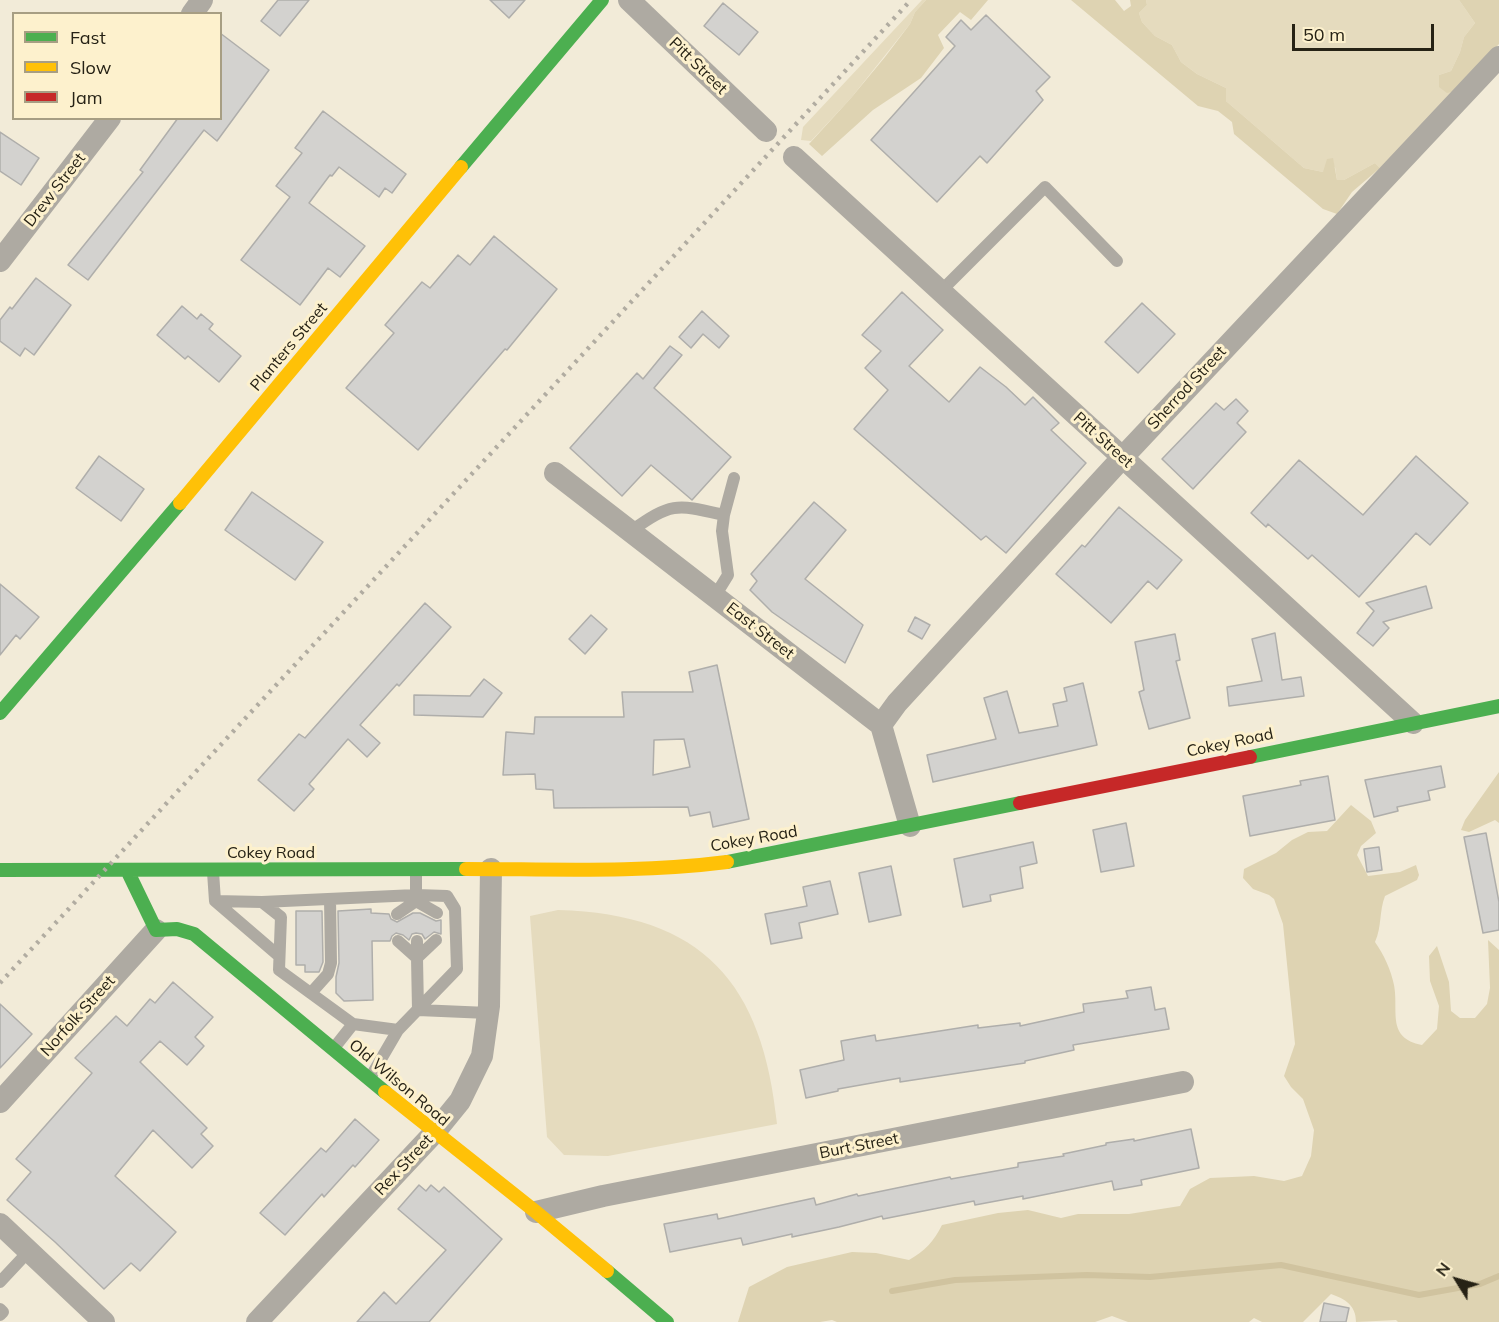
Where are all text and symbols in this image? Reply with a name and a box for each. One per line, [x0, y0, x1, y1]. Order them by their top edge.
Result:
legend [12, 12, 222, 120]
scale bar [1295, 12, 1438, 50]
text: 50 m [1303, 23, 1345, 46]
text: Fast [70, 26, 106, 49]
street label: Pitt Street [665, 34, 731, 98]
text: Slow [70, 56, 111, 79]
text: Jam [70, 86, 103, 109]
street label: Drew Street [20, 149, 90, 231]
street label: Planters Street [246, 299, 332, 395]
street label: Sherrod Street [1144, 342, 1230, 434]
street label: Pitt Street [1069, 408, 1137, 472]
street label: East Street [722, 599, 798, 663]
street label: Cokey Road [1185, 724, 1275, 762]
street label: Cokey Road [709, 822, 799, 856]
street label: Cokey Road [227, 843, 315, 863]
street label: Norfolk Street [37, 972, 119, 1060]
street label: Old Wilson Road [345, 1035, 453, 1131]
street label: Burt Street [818, 1129, 900, 1163]
street label: Rex Street [371, 1130, 437, 1200]
north arrow [1427, 1250, 1487, 1310]
text: N [1431, 1258, 1454, 1280]

